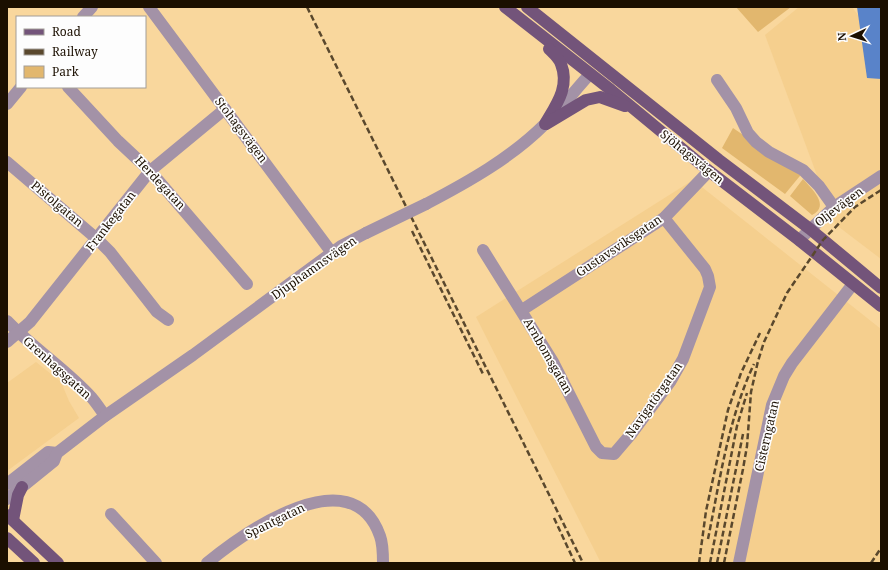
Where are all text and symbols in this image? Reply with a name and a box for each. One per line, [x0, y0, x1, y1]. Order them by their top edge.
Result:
legend [16, 16, 146, 88]
north arrow [832, 16, 872, 56]
text: Road [52, 23, 82, 40]
text: N [834, 32, 849, 42]
text: Railway [52, 43, 98, 60]
text: Park [52, 63, 80, 80]
street label: Stohagsvägen [211, 93, 272, 166]
street label: Sjöhagsvägen [657, 126, 728, 188]
street label: Herdegatan [131, 152, 190, 213]
street label: Pistolgatan [28, 177, 87, 231]
street label: Oljevägen [811, 183, 867, 231]
street label: Frankegatan [82, 187, 140, 254]
street label: Gustavsviksgatan [572, 210, 665, 281]
street label: Djuphamnsvägen [268, 232, 360, 303]
street label: Arnbomsgatan [520, 315, 577, 397]
street label: Grenhagsgatan [19, 332, 95, 403]
street label: Navigatörgatan [621, 358, 686, 441]
street label: Cisterngatan [750, 398, 783, 473]
street label: Spantgatan [242, 499, 308, 542]

